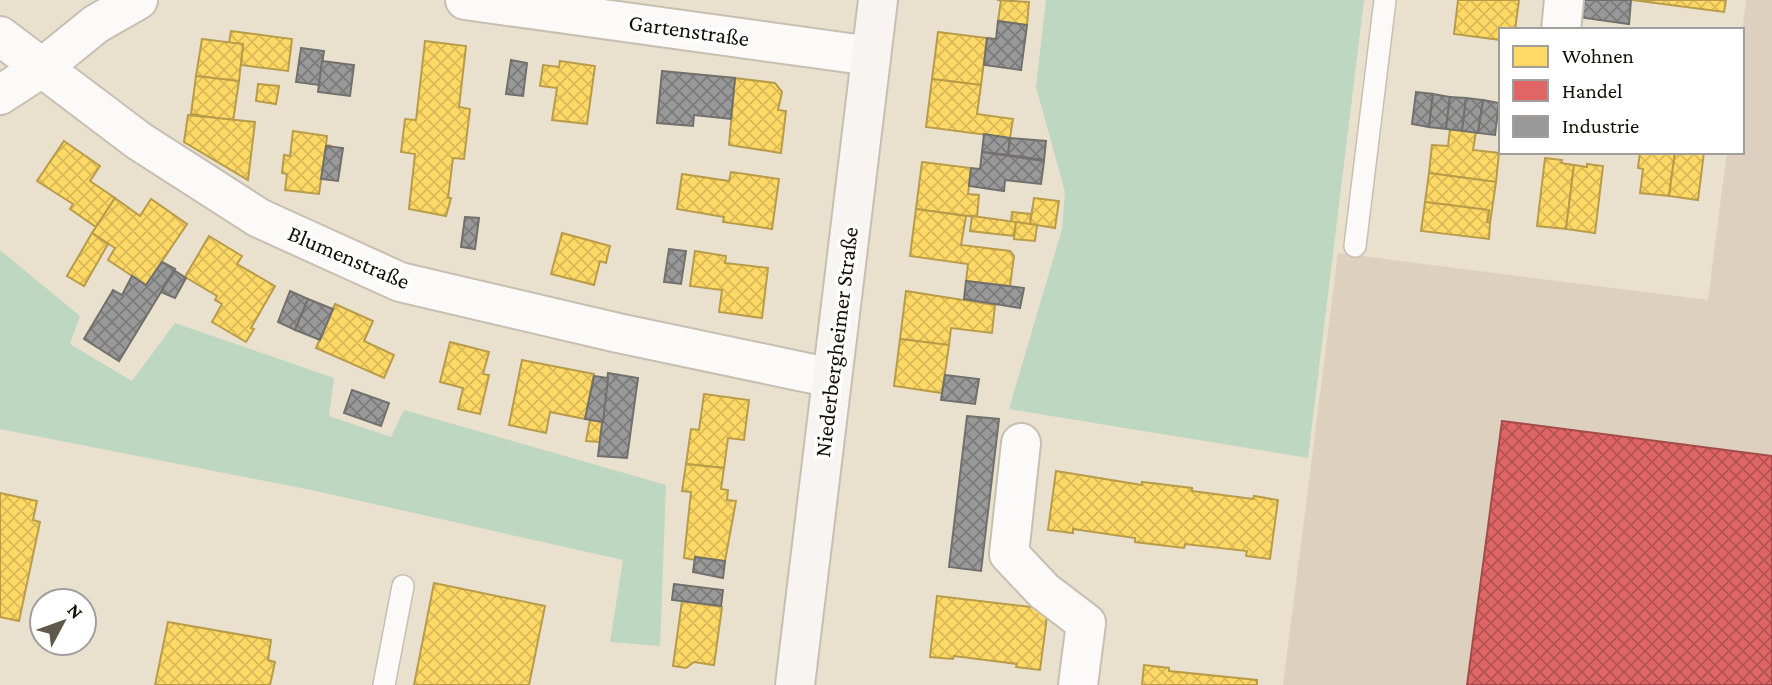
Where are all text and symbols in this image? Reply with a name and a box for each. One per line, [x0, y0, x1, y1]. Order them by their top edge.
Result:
street label: Gartenstraße [627, 9, 751, 51]
legend [1499, 28, 1744, 154]
text: Wohnen [1562, 44, 1634, 68]
text: Handel [1562, 79, 1623, 103]
text: Industrie [1562, 114, 1639, 138]
street label: Blumenstraße [284, 220, 414, 294]
street label: Niederbergheimer Straße [809, 225, 863, 459]
north arrow [28, 587, 98, 657]
text: N [63, 599, 88, 623]

